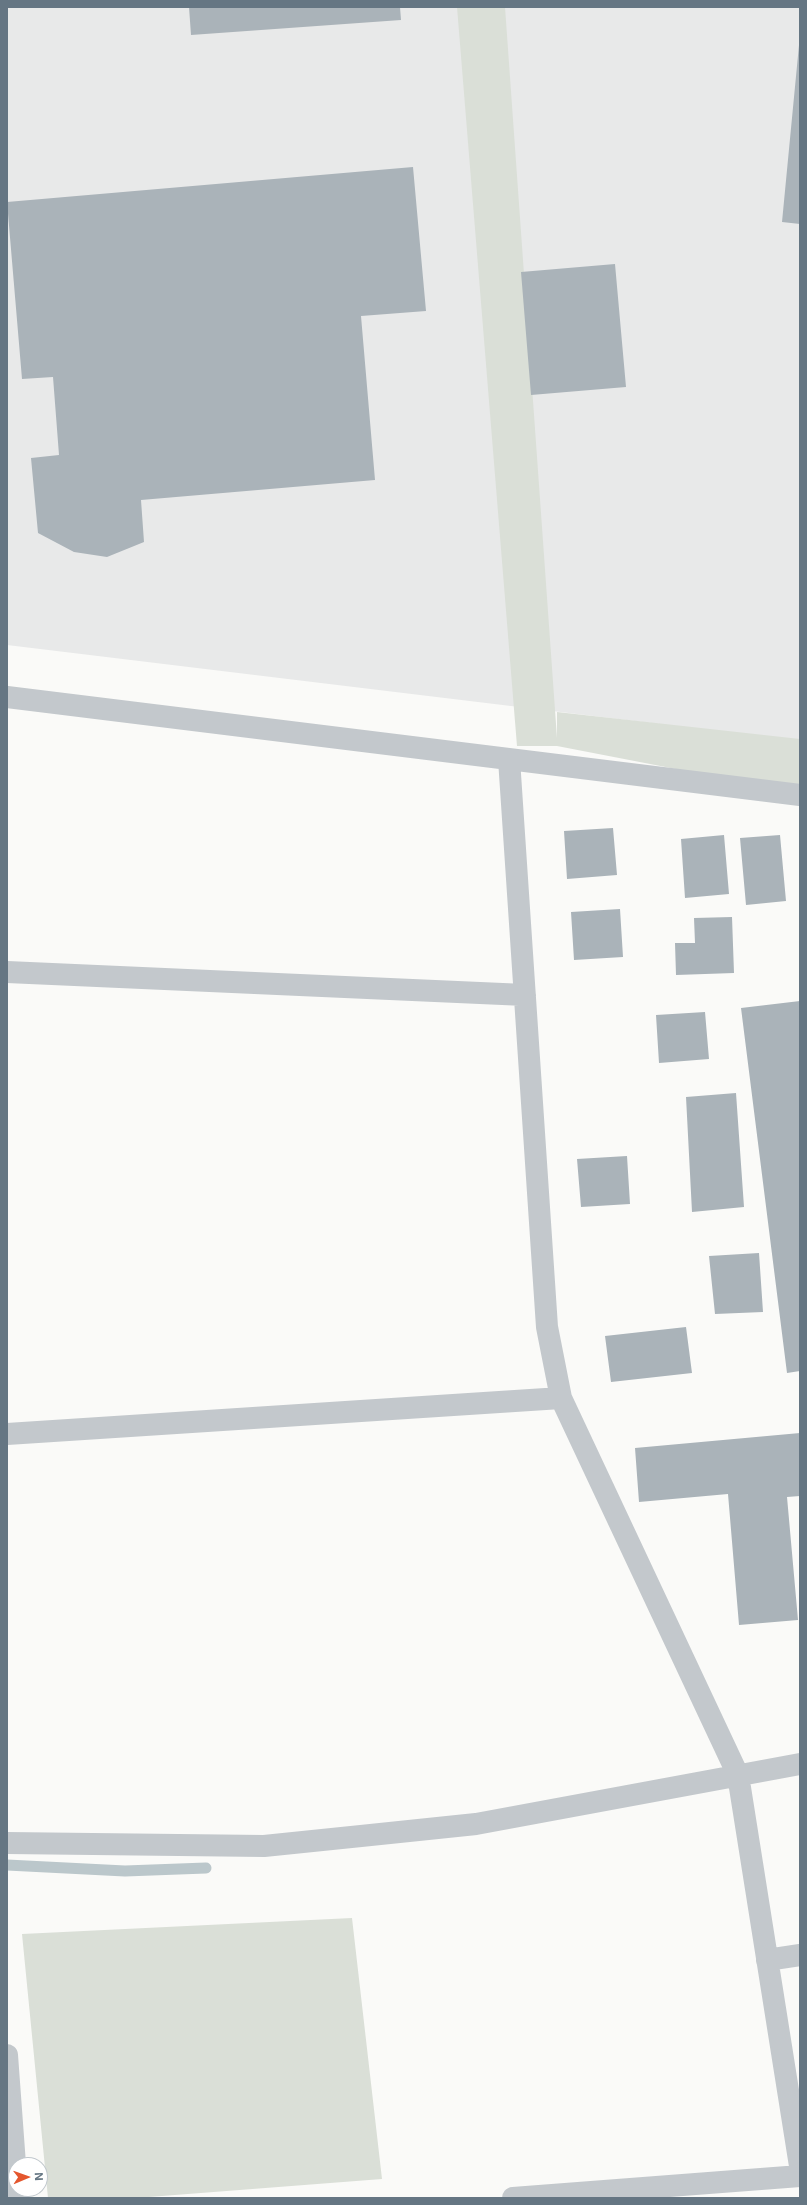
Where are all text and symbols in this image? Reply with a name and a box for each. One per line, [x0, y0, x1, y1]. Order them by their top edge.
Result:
north arrow [8, 2157, 48, 2197]
text: N [32, 2172, 46, 2181]

